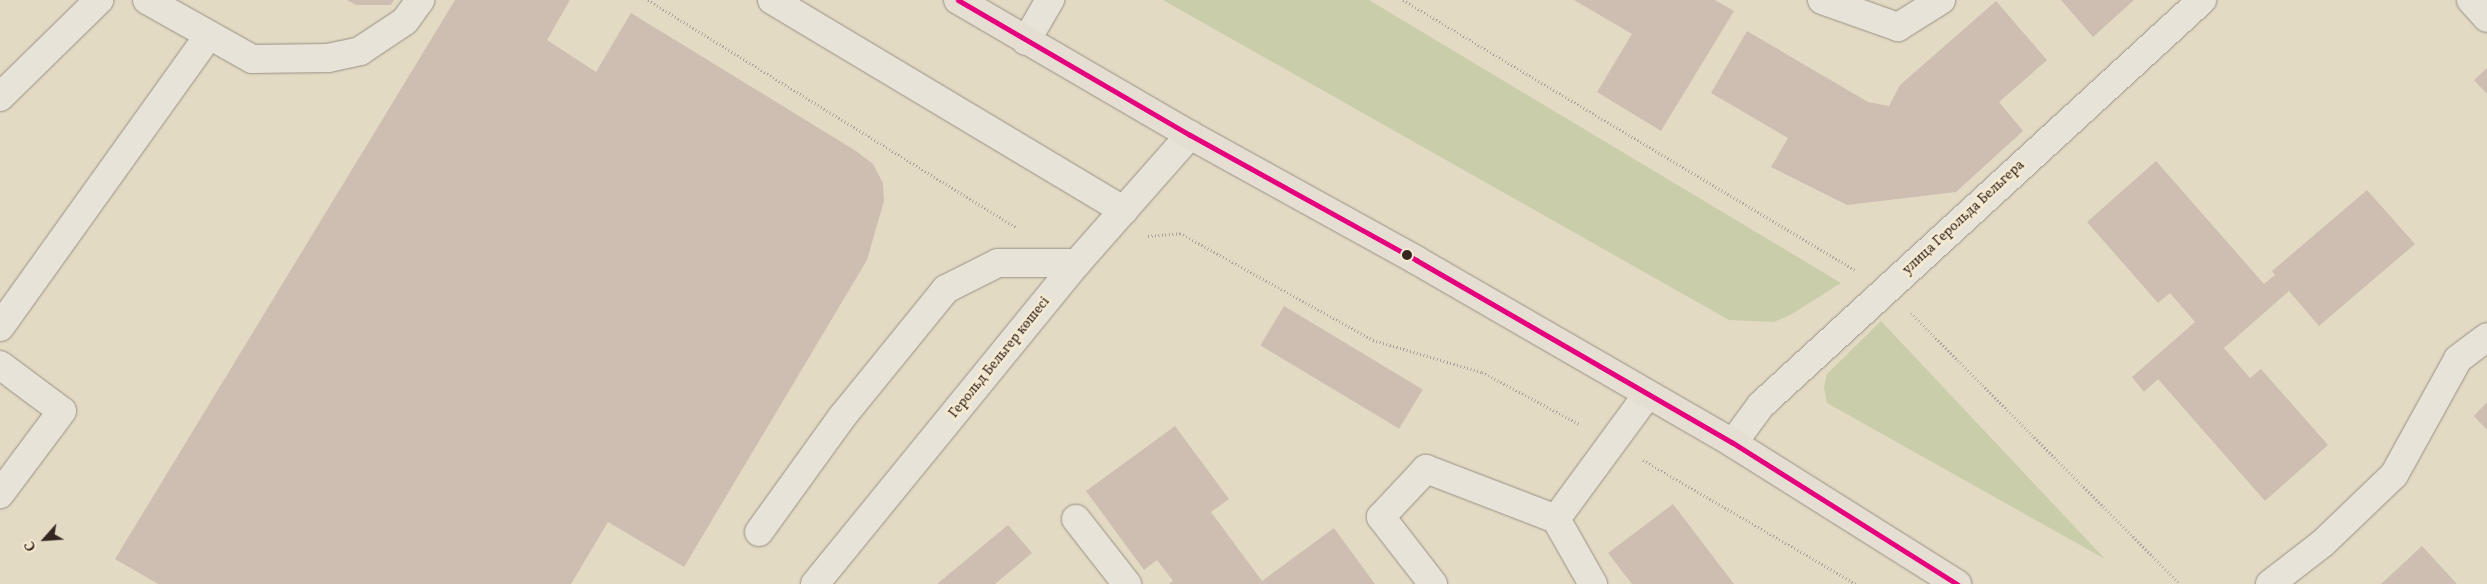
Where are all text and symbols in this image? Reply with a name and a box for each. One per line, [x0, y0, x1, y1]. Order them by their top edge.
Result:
street label: улица Герольда Бельгера [1900, 157, 2028, 279]
unlabelled marker [1402, 250, 1412, 260]
street label: Герольд Бельгер көшесі [946, 294, 1054, 422]
north arrow [20, 514, 70, 564]
text: С [21, 538, 42, 554]

